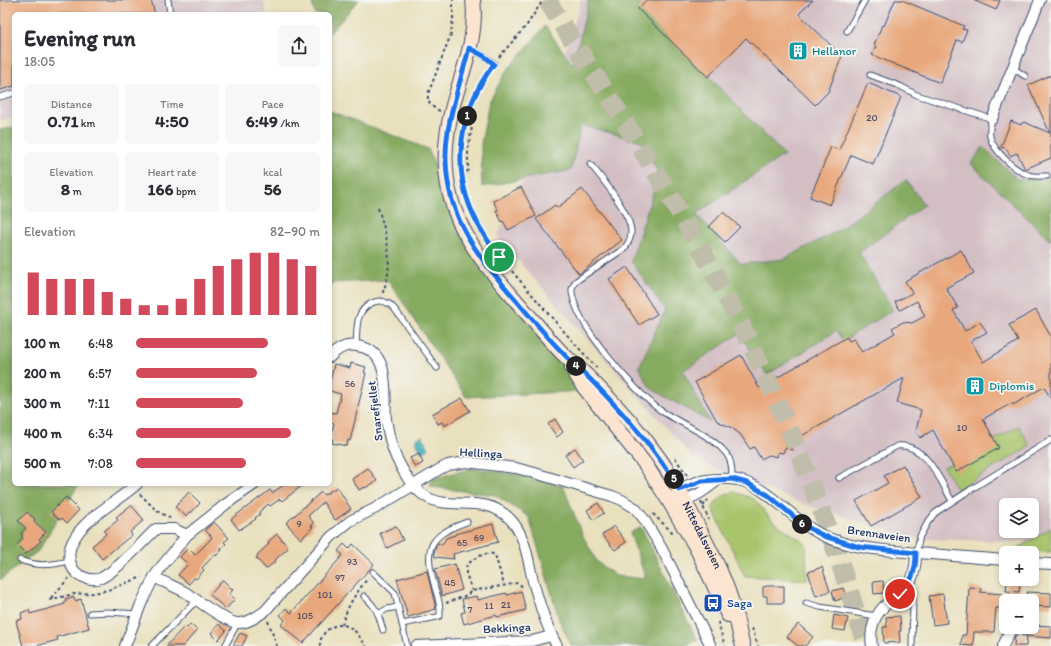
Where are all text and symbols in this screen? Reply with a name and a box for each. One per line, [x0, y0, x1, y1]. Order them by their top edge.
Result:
text: Evening run [24, 25, 136, 52]
button: share [278, 25, 320, 67]
building icon: Hellanor [787, 40, 809, 62]
place label: Hellanor [812, 44, 857, 58]
text: 18:05 [24, 54, 55, 69]
text: Distance [51, 98, 92, 111]
text: Time [160, 98, 184, 111]
text: Pace [262, 98, 284, 111]
pin: 1 [457, 106, 477, 126]
text: 1 [464, 109, 470, 122]
text: 0.71 [47, 111, 78, 131]
text: 4:50 [155, 111, 189, 131]
text: 6:49 [246, 111, 278, 131]
house number: 20 [866, 111, 878, 124]
text: km [78, 117, 95, 130]
text: /km [278, 117, 300, 130]
text: Elevation [49, 166, 93, 179]
text: Heart rate [148, 166, 196, 179]
text: kcal [263, 166, 282, 179]
text: 8 [61, 179, 70, 199]
text: 166 [148, 179, 173, 199]
text: 56 [264, 179, 282, 199]
text: m [70, 185, 82, 198]
text: bpm [173, 185, 196, 198]
text: Elevation [24, 224, 76, 239]
text: 82–90 m [270, 224, 320, 239]
pin [482, 240, 516, 274]
icon: arrive [488, 246, 510, 268]
text: 100 m [24, 336, 60, 351]
text: 6:48 [88, 336, 113, 351]
pin: 4 [566, 356, 586, 376]
text: 4 [573, 359, 579, 372]
text: 200 m [24, 366, 61, 381]
text: 6:57 [88, 366, 111, 381]
building icon: Diplomis [964, 375, 986, 397]
house number: 56 [345, 377, 355, 390]
place label: Diplomis [989, 379, 1034, 393]
street label: Snarefjellet [364, 380, 386, 442]
text: 300 m [24, 396, 61, 411]
text: 7:11 [88, 396, 110, 411]
house number: 10 [957, 421, 967, 434]
text: 400 m [24, 426, 62, 441]
text: 6:34 [88, 426, 113, 441]
street label: Hellinga [459, 445, 504, 461]
text: 500 m [24, 456, 61, 471]
text: 7:08 [88, 456, 113, 471]
pin: 5 [664, 469, 684, 489]
text: 5 [671, 472, 677, 485]
map controls [999, 498, 1039, 634]
button: layers [999, 498, 1039, 538]
street label: Nittedalsveien [679, 499, 725, 572]
pin: 6 [792, 514, 812, 534]
house number: 9 [296, 517, 302, 530]
text: 6 [799, 517, 805, 530]
street label: Brennaveien [846, 523, 912, 545]
house number: 69 [474, 531, 484, 544]
house number: 65 [457, 536, 467, 549]
button: + [999, 546, 1039, 586]
house number: 93 [347, 555, 358, 568]
house number: 97 [335, 571, 345, 584]
house number: 45 [444, 576, 456, 589]
pin [883, 577, 917, 611]
icon: check [889, 583, 911, 605]
house number: 101 [317, 588, 333, 601]
bus stop icon: Saga [702, 592, 724, 614]
button: − [999, 594, 1039, 634]
place label: Saga [727, 596, 752, 610]
house number: 21 [501, 598, 511, 611]
house number: 11 [484, 599, 494, 612]
house number: 7 [468, 603, 473, 616]
house number: 105 [297, 609, 313, 622]
street label: Bekkinga [483, 620, 532, 636]

